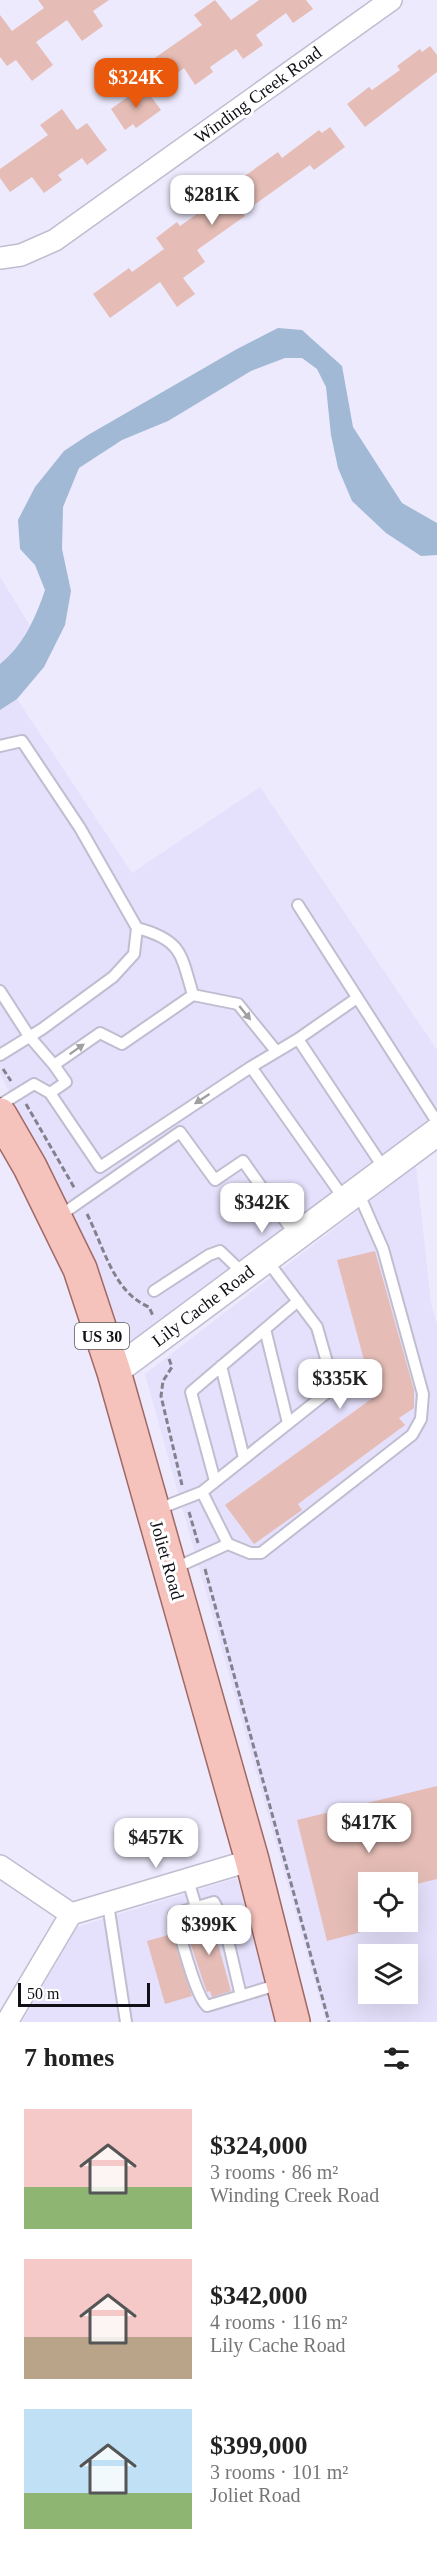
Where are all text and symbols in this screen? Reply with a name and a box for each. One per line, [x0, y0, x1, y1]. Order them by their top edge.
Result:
street label: Winding Creek Road [191, 42, 325, 148]
pin: $324K [94, 58, 178, 109]
text: $324K [108, 66, 164, 88]
pin: $281K [170, 175, 254, 226]
text: $281K [184, 183, 240, 205]
one-way arrow [238, 1005, 251, 1021]
one-way arrow [69, 1043, 85, 1055]
one-way arrow [194, 1093, 210, 1104]
pin: $342K [220, 1183, 304, 1234]
text: $342K [234, 1191, 290, 1213]
street label: Lily Cache Road [148, 1261, 258, 1351]
road number: US 30 [75, 1323, 129, 1349]
pin: $335K [298, 1359, 382, 1410]
text: $335K [312, 1367, 368, 1389]
street label: Joliet Road [146, 1518, 188, 1602]
pin: $417K [327, 1803, 411, 1854]
text: $417K [341, 1811, 397, 1833]
pin: $457K [114, 1818, 198, 1869]
text: $457K [128, 1826, 184, 1848]
map controls [358, 1872, 418, 2004]
button: locate [358, 1872, 418, 1932]
pin: $399K [167, 1905, 251, 1956]
text: $399K [181, 1913, 237, 1935]
button: layers [358, 1944, 418, 2004]
scale bar [18, 1980, 150, 2008]
text: 50 m [27, 1985, 59, 2002]
icon: filters [380, 2042, 413, 2075]
text: 7 homes [24, 2043, 114, 2072]
text: $324,000 [210, 2131, 308, 2160]
icon: home [72, 2133, 144, 2205]
text: 3 rooms · 86 m² [210, 2161, 338, 2183]
text: Winding Creek Road [210, 2184, 379, 2206]
text: $342,000 [210, 2281, 308, 2310]
icon: home [72, 2283, 144, 2355]
text: 4 rooms · 116 m² [210, 2311, 347, 2333]
text: Lily Cache Road [210, 2334, 346, 2356]
text: $399,000 [210, 2431, 308, 2460]
icon: home [72, 2433, 144, 2505]
text: 3 rooms · 101 m² [210, 2461, 348, 2483]
text: Joliet Road [210, 2484, 301, 2506]

